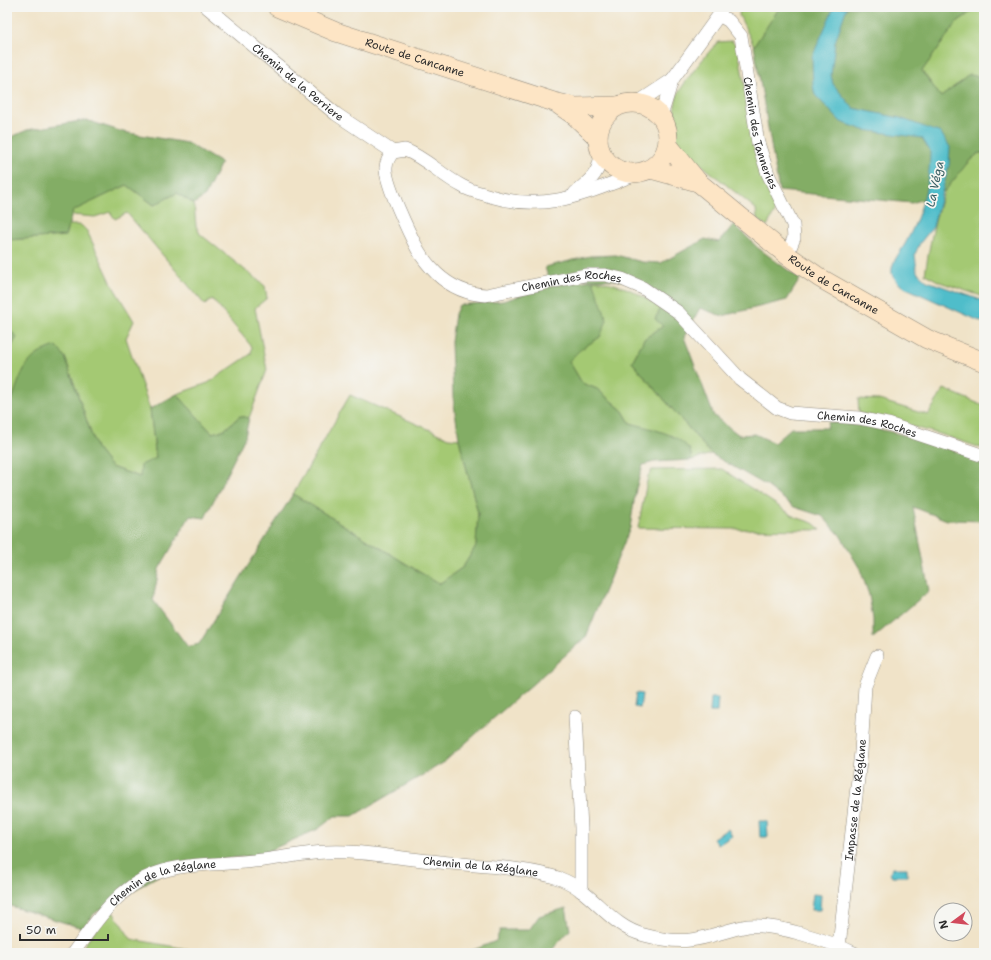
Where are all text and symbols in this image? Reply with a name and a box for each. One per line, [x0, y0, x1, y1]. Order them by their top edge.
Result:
street label: Route de Cancanne [363, 34, 467, 80]
street label: Chemin de la Perriere [249, 40, 347, 124]
street label: Chemin des Tanneries [740, 76, 782, 192]
water label: La Véga [922, 159, 948, 209]
street label: Route de Cancanne [786, 251, 882, 318]
street label: Chemin des Roches [520, 267, 623, 295]
street label: Chemin des Roches [816, 407, 919, 441]
street label: Impasse de la Réglane [841, 738, 869, 862]
street label: Chemin de la Réglane [422, 853, 540, 880]
street label: Chemin de la Réglane [106, 856, 217, 909]
north arrow [933, 902, 973, 942]
scale bar [20, 916, 108, 942]
text: N [935, 918, 952, 931]
text: 50 m [26, 922, 56, 938]

